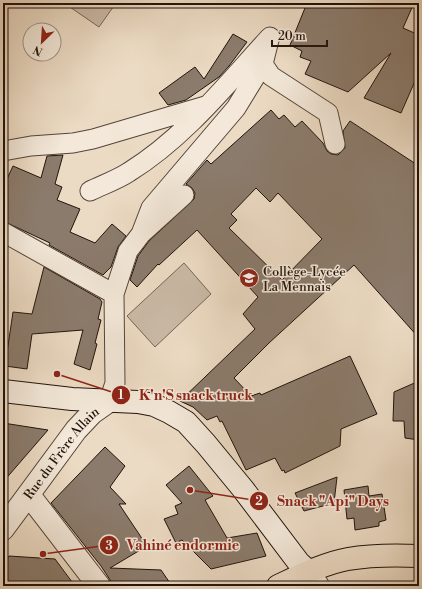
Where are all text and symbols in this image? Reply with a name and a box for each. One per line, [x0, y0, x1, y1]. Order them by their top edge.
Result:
north arrow [22, 22, 62, 62]
scale bar [272, 22, 327, 48]
text: 20 m [278, 29, 306, 44]
text: N [31, 42, 45, 58]
place label: Collège-Lycée La Mennais [263, 264, 346, 295]
school or university icon: Collège-Lycée La Mennais [238, 267, 260, 289]
callout: K'n'S snack truck [111, 382, 261, 408]
text: K'n'S snack truck [139, 387, 253, 405]
text: 1 [118, 388, 124, 403]
street label: Rue du Frère Allain [21, 403, 103, 503]
callout: Snack "Api" Days [249, 488, 397, 514]
text: Snack "Api" Days [277, 493, 389, 511]
text: 2 [255, 494, 263, 509]
callout: Vahiné endormie [99, 532, 248, 558]
text: Vahiné endormie [126, 537, 240, 555]
text: 3 [105, 539, 113, 554]

